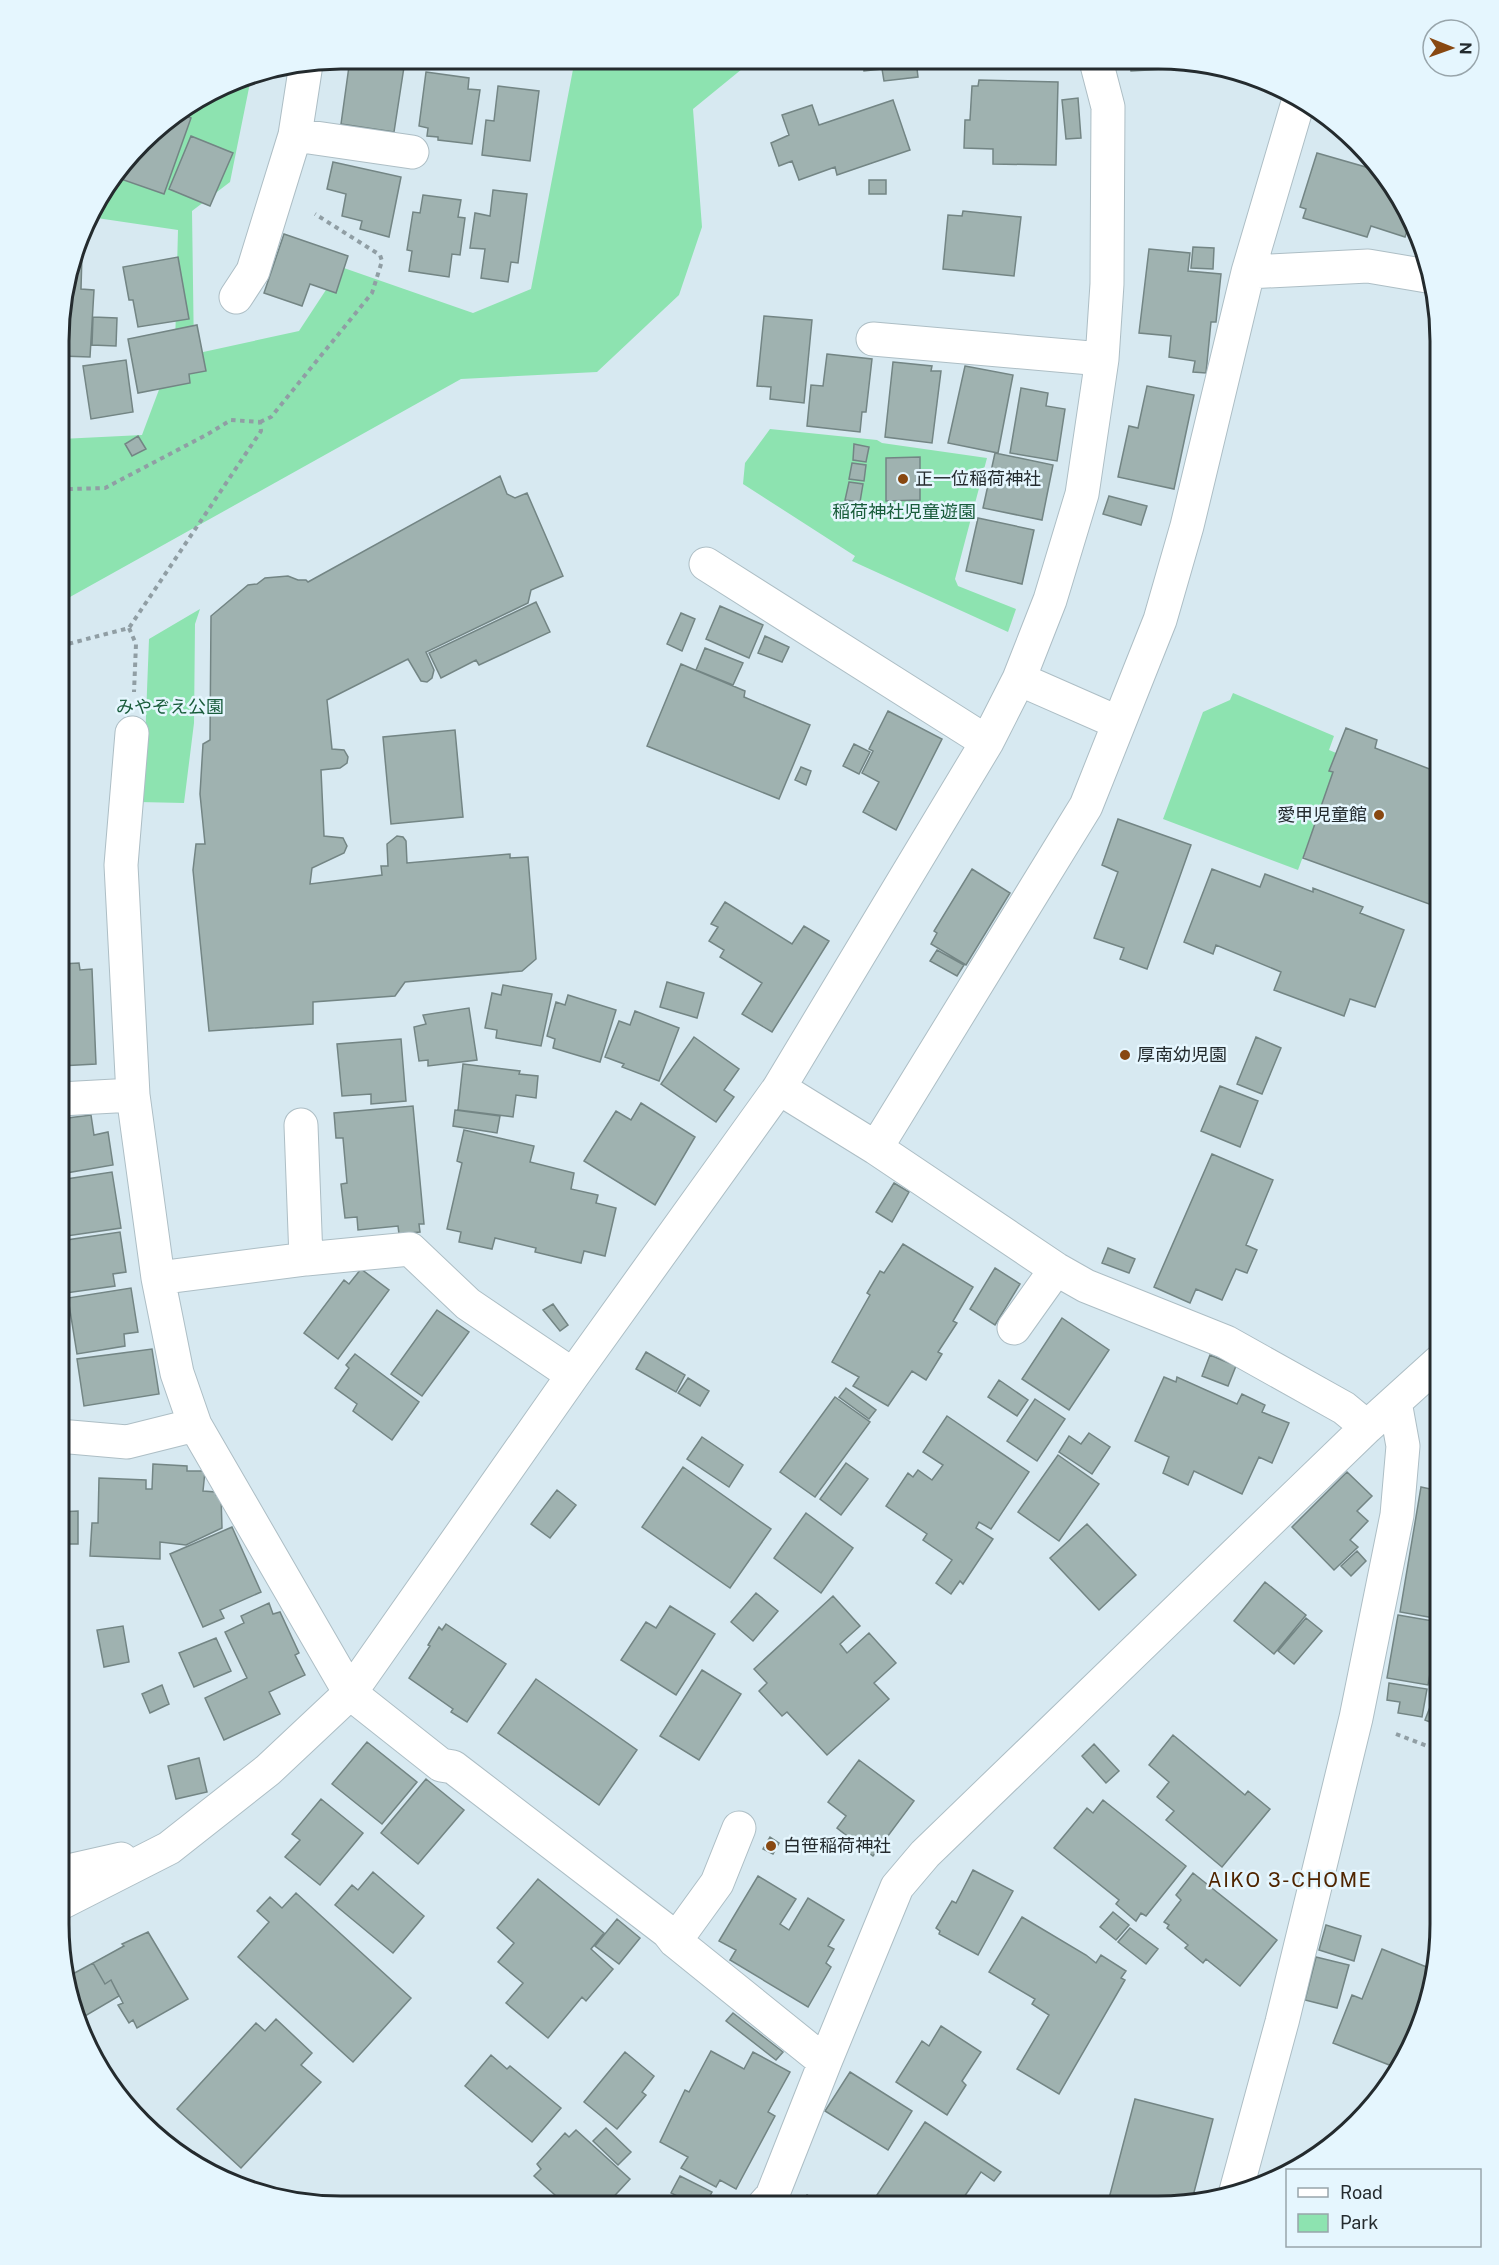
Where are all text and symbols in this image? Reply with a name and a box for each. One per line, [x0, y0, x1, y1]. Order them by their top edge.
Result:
north arrow [1421, 18, 1481, 78]
text: N [1456, 42, 1475, 55]
place label: 正一位稲荷神社 [915, 468, 1041, 489]
marker: 正一位稲荷神社 [896, 472, 910, 486]
park label: 稲荷神社児童遊園 [832, 501, 976, 522]
park label: みやぞえ公園 [116, 696, 224, 717]
place label: 愛甲児童館 [1277, 804, 1367, 825]
marker: 愛甲児童館 [1372, 808, 1386, 822]
place label: 厚南幼児園 [1137, 1044, 1227, 1065]
marker: 厚南幼児園 [1118, 1048, 1132, 1062]
place label: 白笹稲荷神社 [783, 1835, 891, 1856]
marker: 白笹稲荷神社 [764, 1839, 778, 1853]
district label: AIKO 3-CHOME [1207, 1868, 1373, 1892]
legend [1286, 2169, 1481, 2247]
text: Road [1340, 2182, 1383, 2203]
text: Park [1340, 2212, 1378, 2233]

